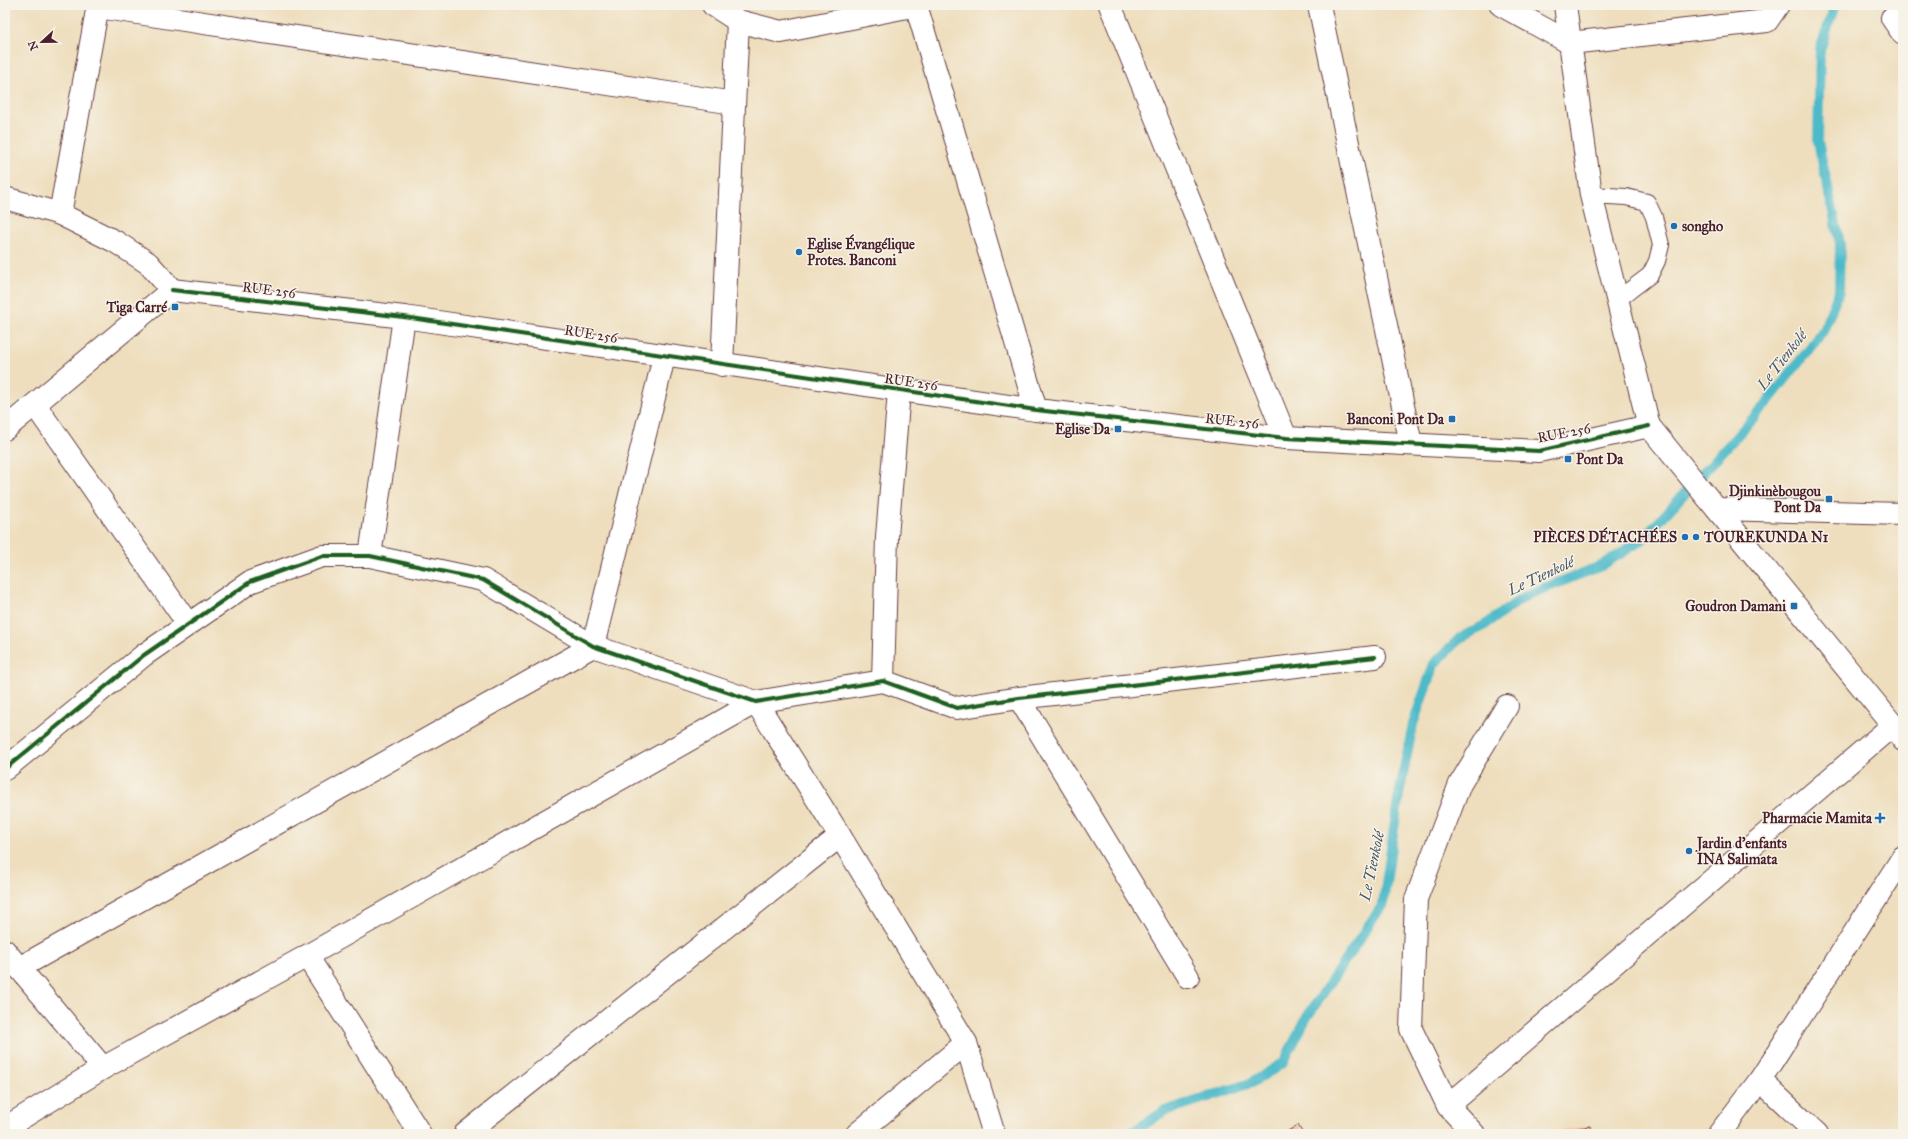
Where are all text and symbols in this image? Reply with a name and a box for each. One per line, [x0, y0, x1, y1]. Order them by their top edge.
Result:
north arrow [22, 22, 62, 62]
text: N [25, 38, 41, 52]
place label: songho [1682, 218, 1723, 236]
marker: songho [1669, 221, 1679, 231]
place label: Eglise Évangélique Protes. Banconi [807, 234, 915, 269]
marker: Eglise Évangélique Protes. Banconi [794, 247, 804, 257]
street label: RUE 256 [241, 278, 298, 302]
place label: Tiga Carré [105, 299, 168, 317]
marker: Tiga Carré [170, 302, 180, 312]
street label: RUE 256 [563, 321, 620, 347]
water label: Le Tienkolé [1753, 325, 1812, 394]
street label: RUE 256 [883, 370, 940, 394]
street label: RUE 256 [1204, 410, 1261, 432]
place label: Banconi Pont Da [1346, 411, 1445, 428]
marker: Banconi Pont Da [1447, 414, 1457, 424]
street label: RUE 256 [1536, 419, 1593, 446]
place label: Eglise Da [1055, 421, 1111, 439]
marker: Eglise Da [1113, 424, 1123, 434]
place label: Pont Da [1576, 451, 1624, 468]
marker: Pont Da [1563, 454, 1573, 464]
place label: Djinkinèbougou Pont Da [1729, 483, 1822, 516]
marker: Djinkinèbougou Pont Da [1824, 494, 1834, 504]
place label: PIÈCES DÉTACHÉES [1533, 527, 1677, 546]
place label: TOUREKUNDA N1 [1703, 529, 1829, 546]
marker: PIÈCES DÉTACHÉES [1680, 532, 1690, 542]
marker: TOUREKUNDA N1 [1691, 532, 1701, 542]
water label: Le Tienkolé [1504, 552, 1579, 599]
place label: Goudron Damani [1685, 598, 1786, 615]
marker: Goudron Damani [1789, 601, 1799, 611]
place label: Pharmacie Mamita [1762, 810, 1873, 827]
marker: Pharmacie Mamita [1875, 813, 1885, 823]
water label: Le Tienkolé [1356, 827, 1389, 903]
place label: Jardin d'enfants INA Salimata [1695, 835, 1787, 868]
marker: Jardin d'enfants INA Salimata [1684, 846, 1694, 856]

